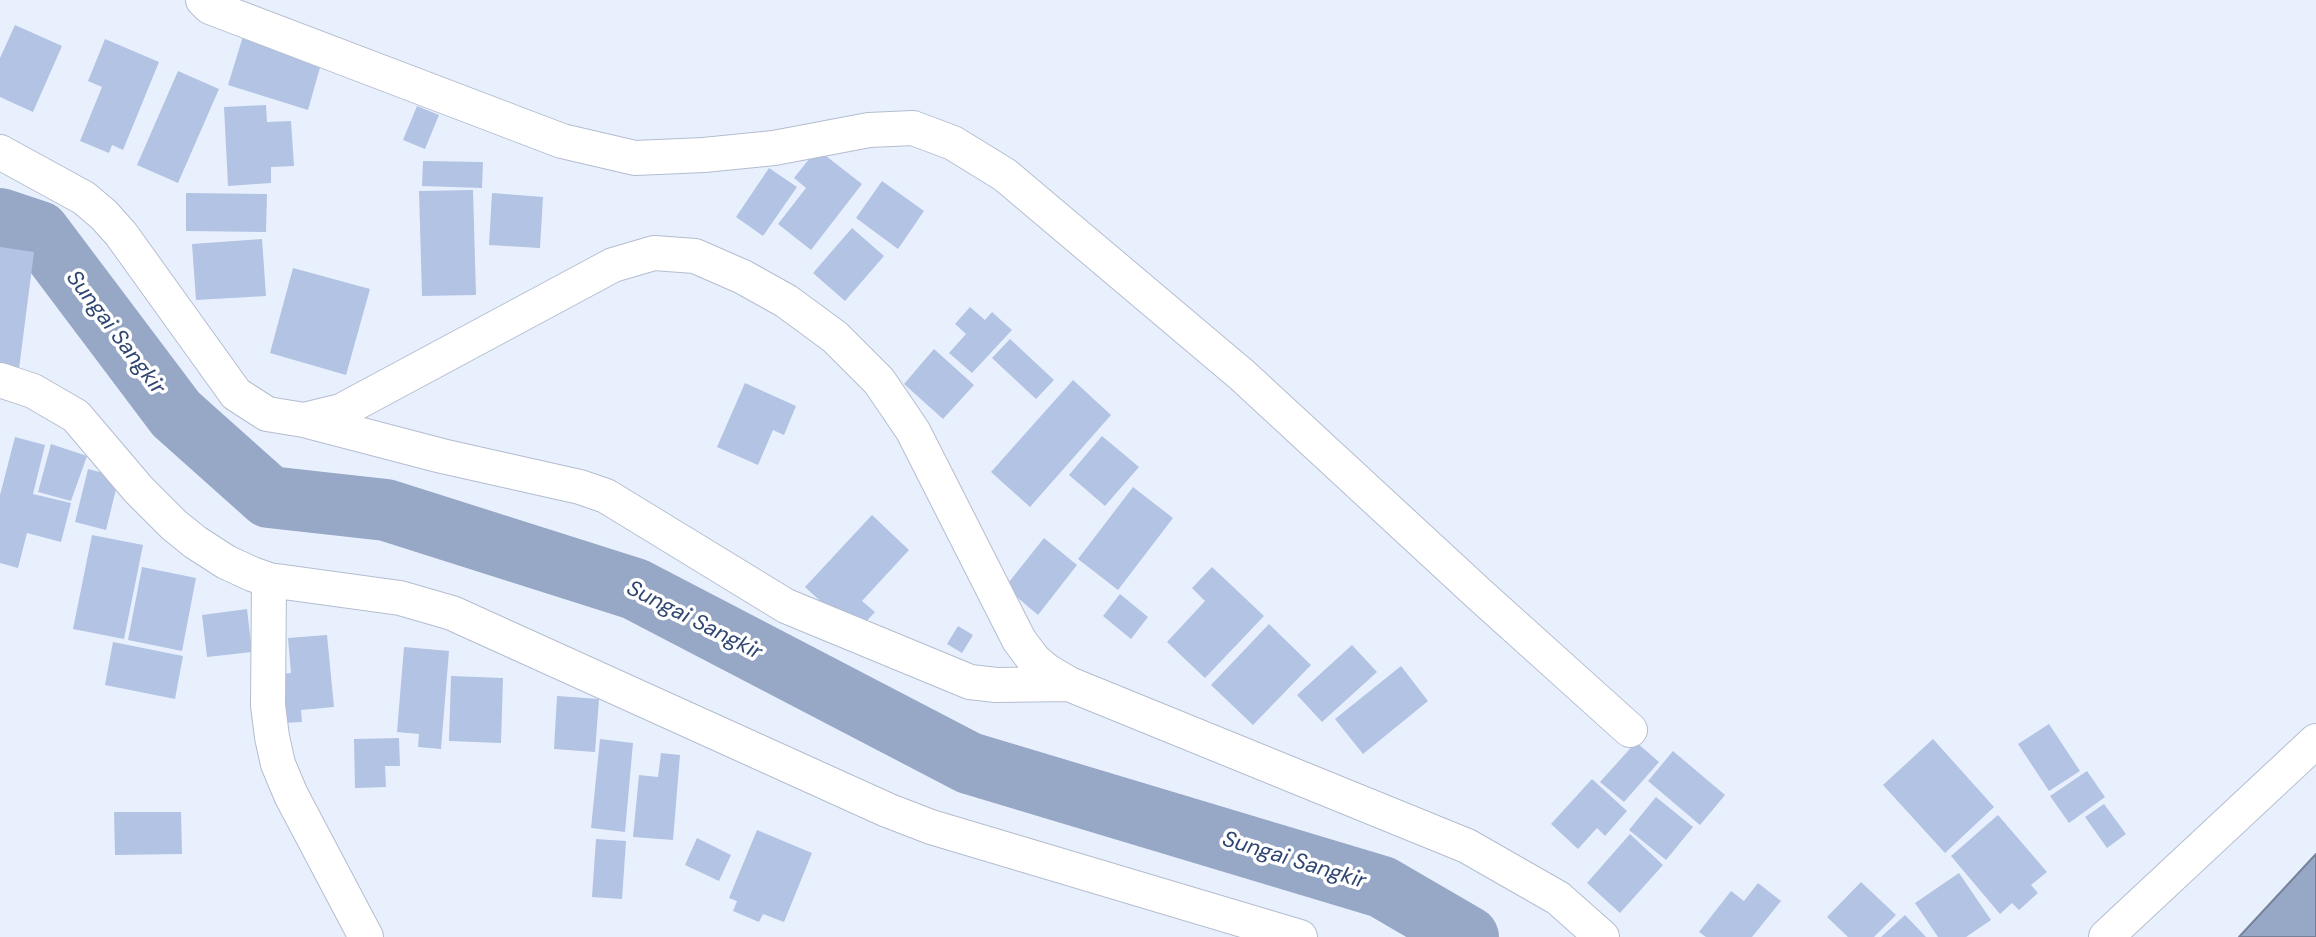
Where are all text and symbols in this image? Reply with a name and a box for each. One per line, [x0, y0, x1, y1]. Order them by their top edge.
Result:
water label: Sungai Sangkir [60, 266, 170, 400]
water label: Sungai Sangkir [622, 576, 766, 666]
water label: Sungai Sangkir [1219, 827, 1369, 895]

